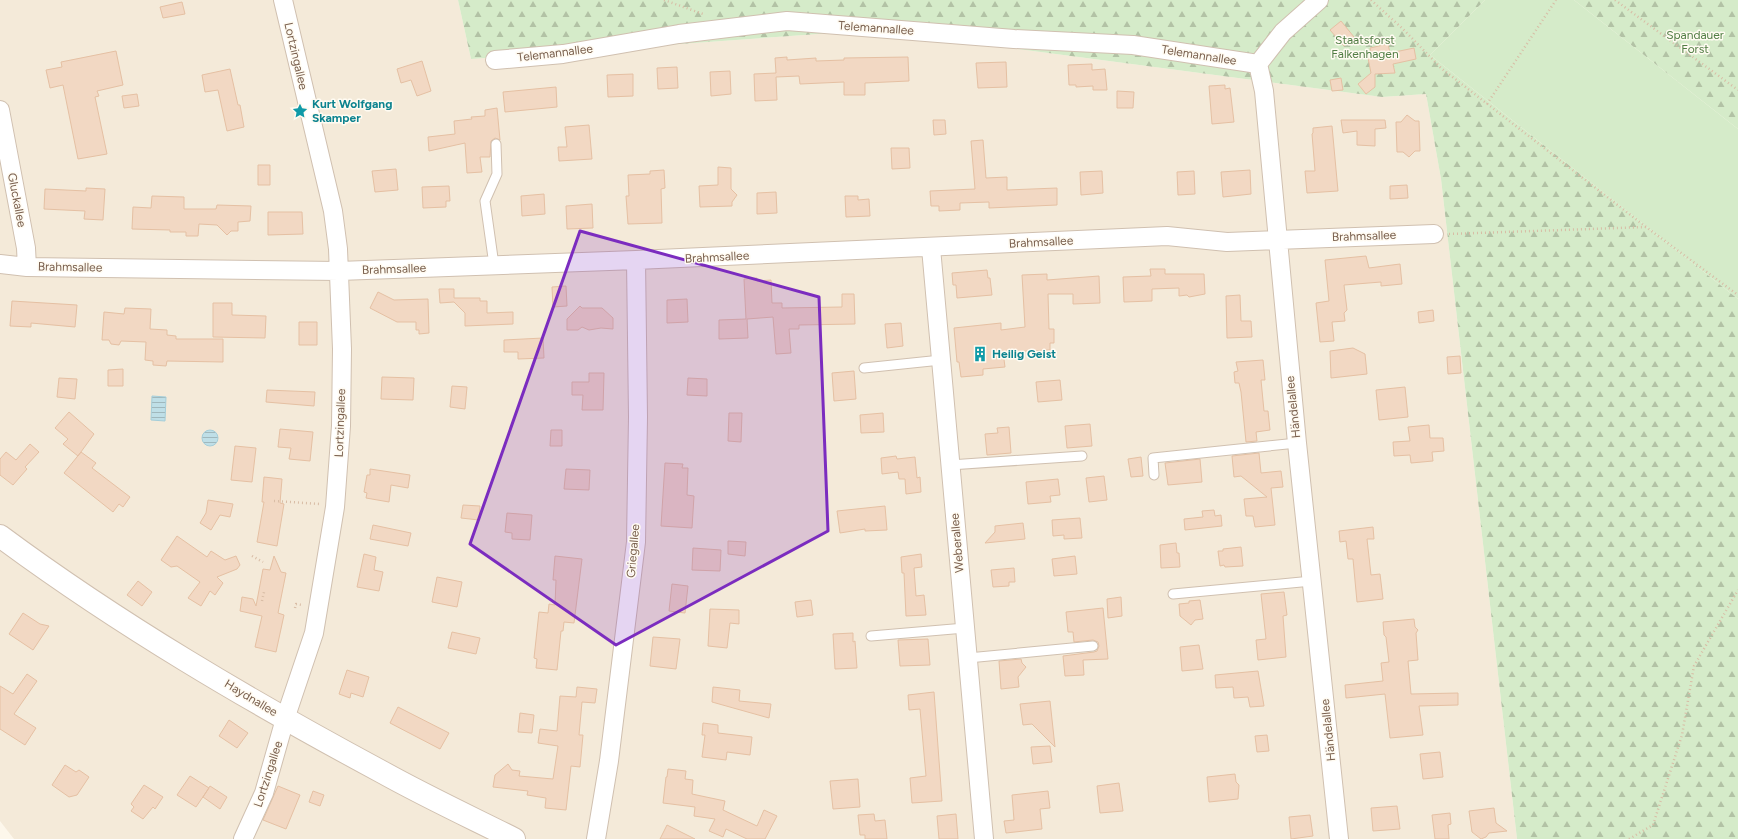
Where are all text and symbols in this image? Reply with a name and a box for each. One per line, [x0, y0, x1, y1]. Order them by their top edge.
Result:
street label: Telemannallee [838, 18, 915, 38]
street label: Lortzingallee [281, 21, 311, 91]
park label: Spandauer Forst [1666, 28, 1724, 56]
park label: Staatsforst Falkenhagen [1331, 33, 1399, 61]
street label: Telemannallee [516, 41, 594, 65]
street label: Telemannallee [1160, 42, 1238, 68]
place label: Kurt Wolfgang Skamper [312, 97, 392, 125]
place icon: Kurt Wolfgang Skamper [291, 102, 309, 120]
street label: Gluckallee [5, 172, 29, 229]
street label: Brahmsallee [1332, 228, 1397, 244]
street label: Brahmsallee [1008, 233, 1074, 251]
street label: Brahmsallee [684, 248, 750, 266]
street label: Brahmsallee [38, 259, 103, 275]
street label: Brahmsallee [362, 261, 427, 277]
building icon: Heilig Geist [971, 345, 989, 363]
place label: Heilig Geist [992, 347, 1056, 361]
street label: Händelallee [1283, 375, 1303, 439]
street label: Lortzingallee [332, 388, 348, 458]
street label: Weberallee [947, 512, 967, 573]
street label: Griegallee [624, 523, 642, 579]
street label: Haydnallee [222, 677, 280, 720]
street label: Händelallee [1318, 698, 1338, 762]
street label: Lortzingallee [251, 739, 285, 809]

